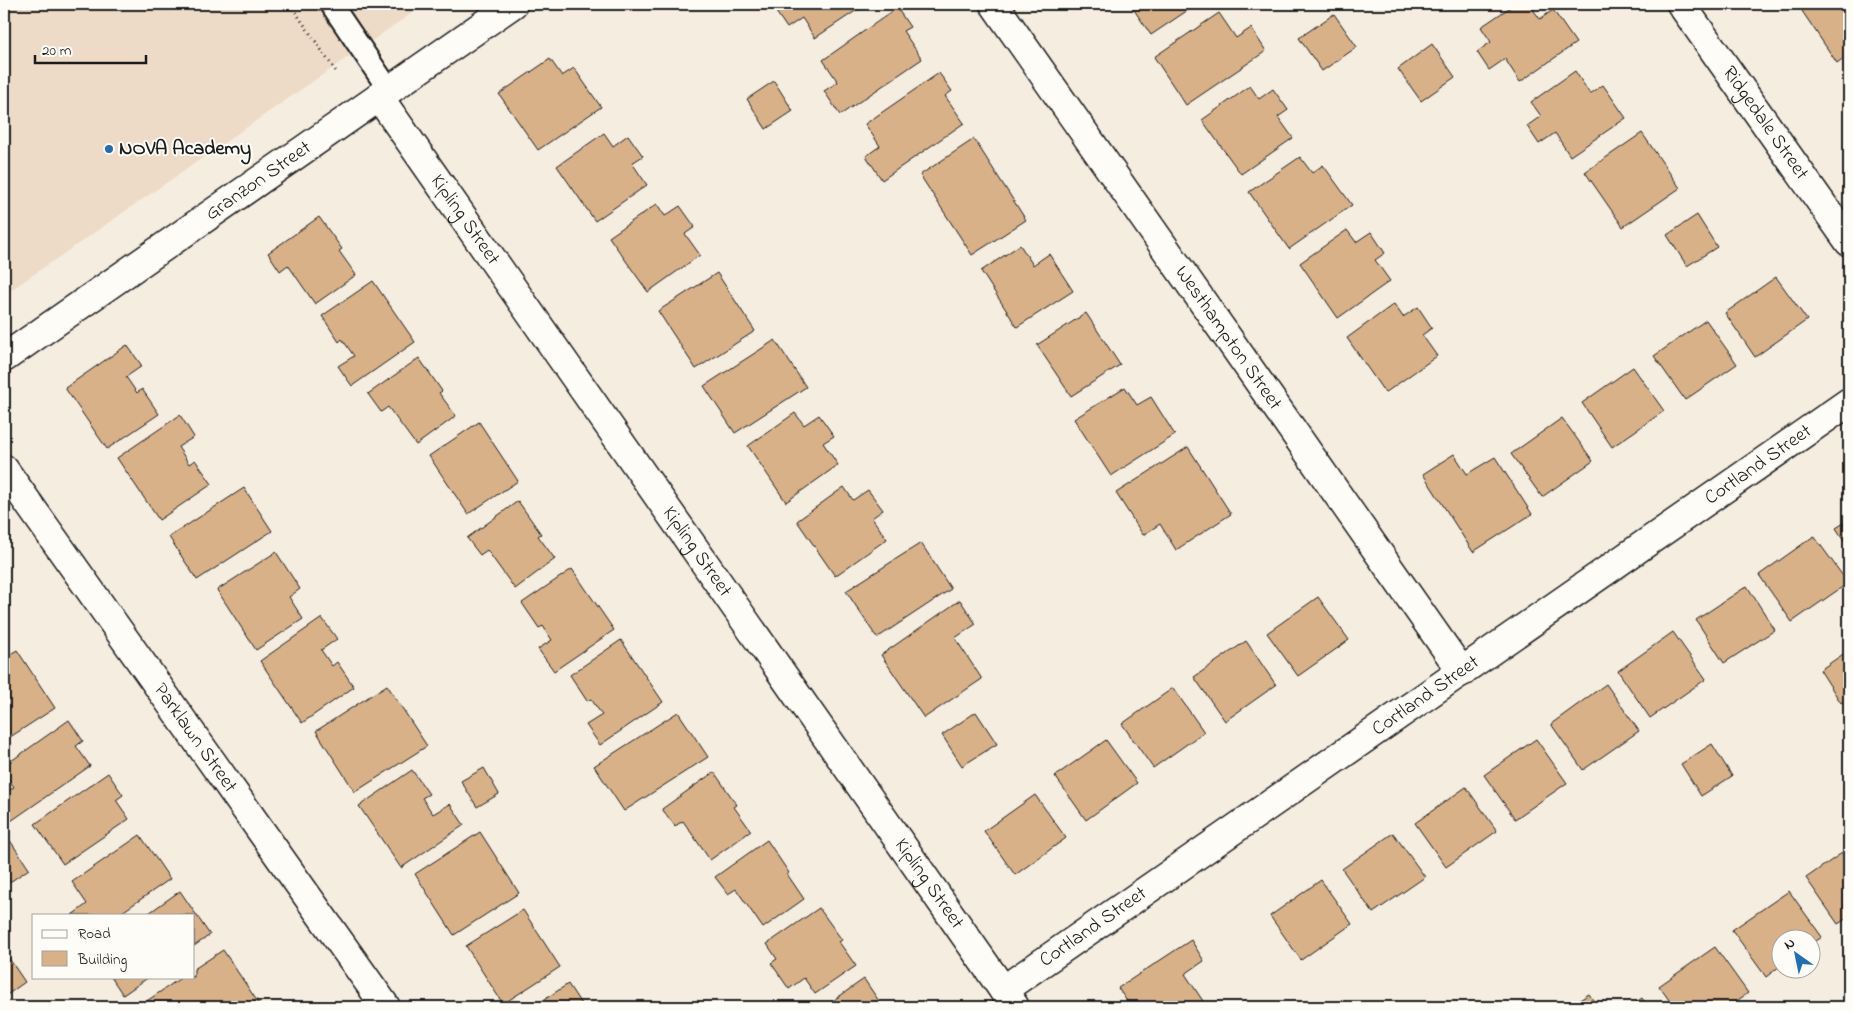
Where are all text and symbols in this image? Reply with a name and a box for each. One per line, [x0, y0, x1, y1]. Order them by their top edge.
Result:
scale bar [35, 32, 146, 64]
text: 20 m [42, 40, 72, 62]
street label: Ridgedale Street [1715, 60, 1816, 186]
street label: Granzon Street [200, 134, 318, 228]
place label: NOVA Academy [119, 135, 251, 165]
marker: NOVA Academy [103, 143, 115, 155]
street label: Kipling Street [423, 169, 507, 271]
street label: Westhampton Street [1167, 260, 1289, 417]
street label: Cortland Street [1699, 417, 1818, 513]
street label: Kipling Street [655, 501, 739, 603]
street label: Cortland Street [1366, 648, 1486, 744]
street label: Parklawn Street [146, 677, 244, 799]
street label: Kipling Street [887, 833, 971, 935]
street label: Cortland Street [1034, 879, 1153, 975]
legend [32, 914, 195, 978]
text: Road [78, 923, 111, 945]
north arrow [1770, 928, 1820, 978]
text: N [1780, 933, 1799, 956]
text: Building [77, 949, 127, 972]

